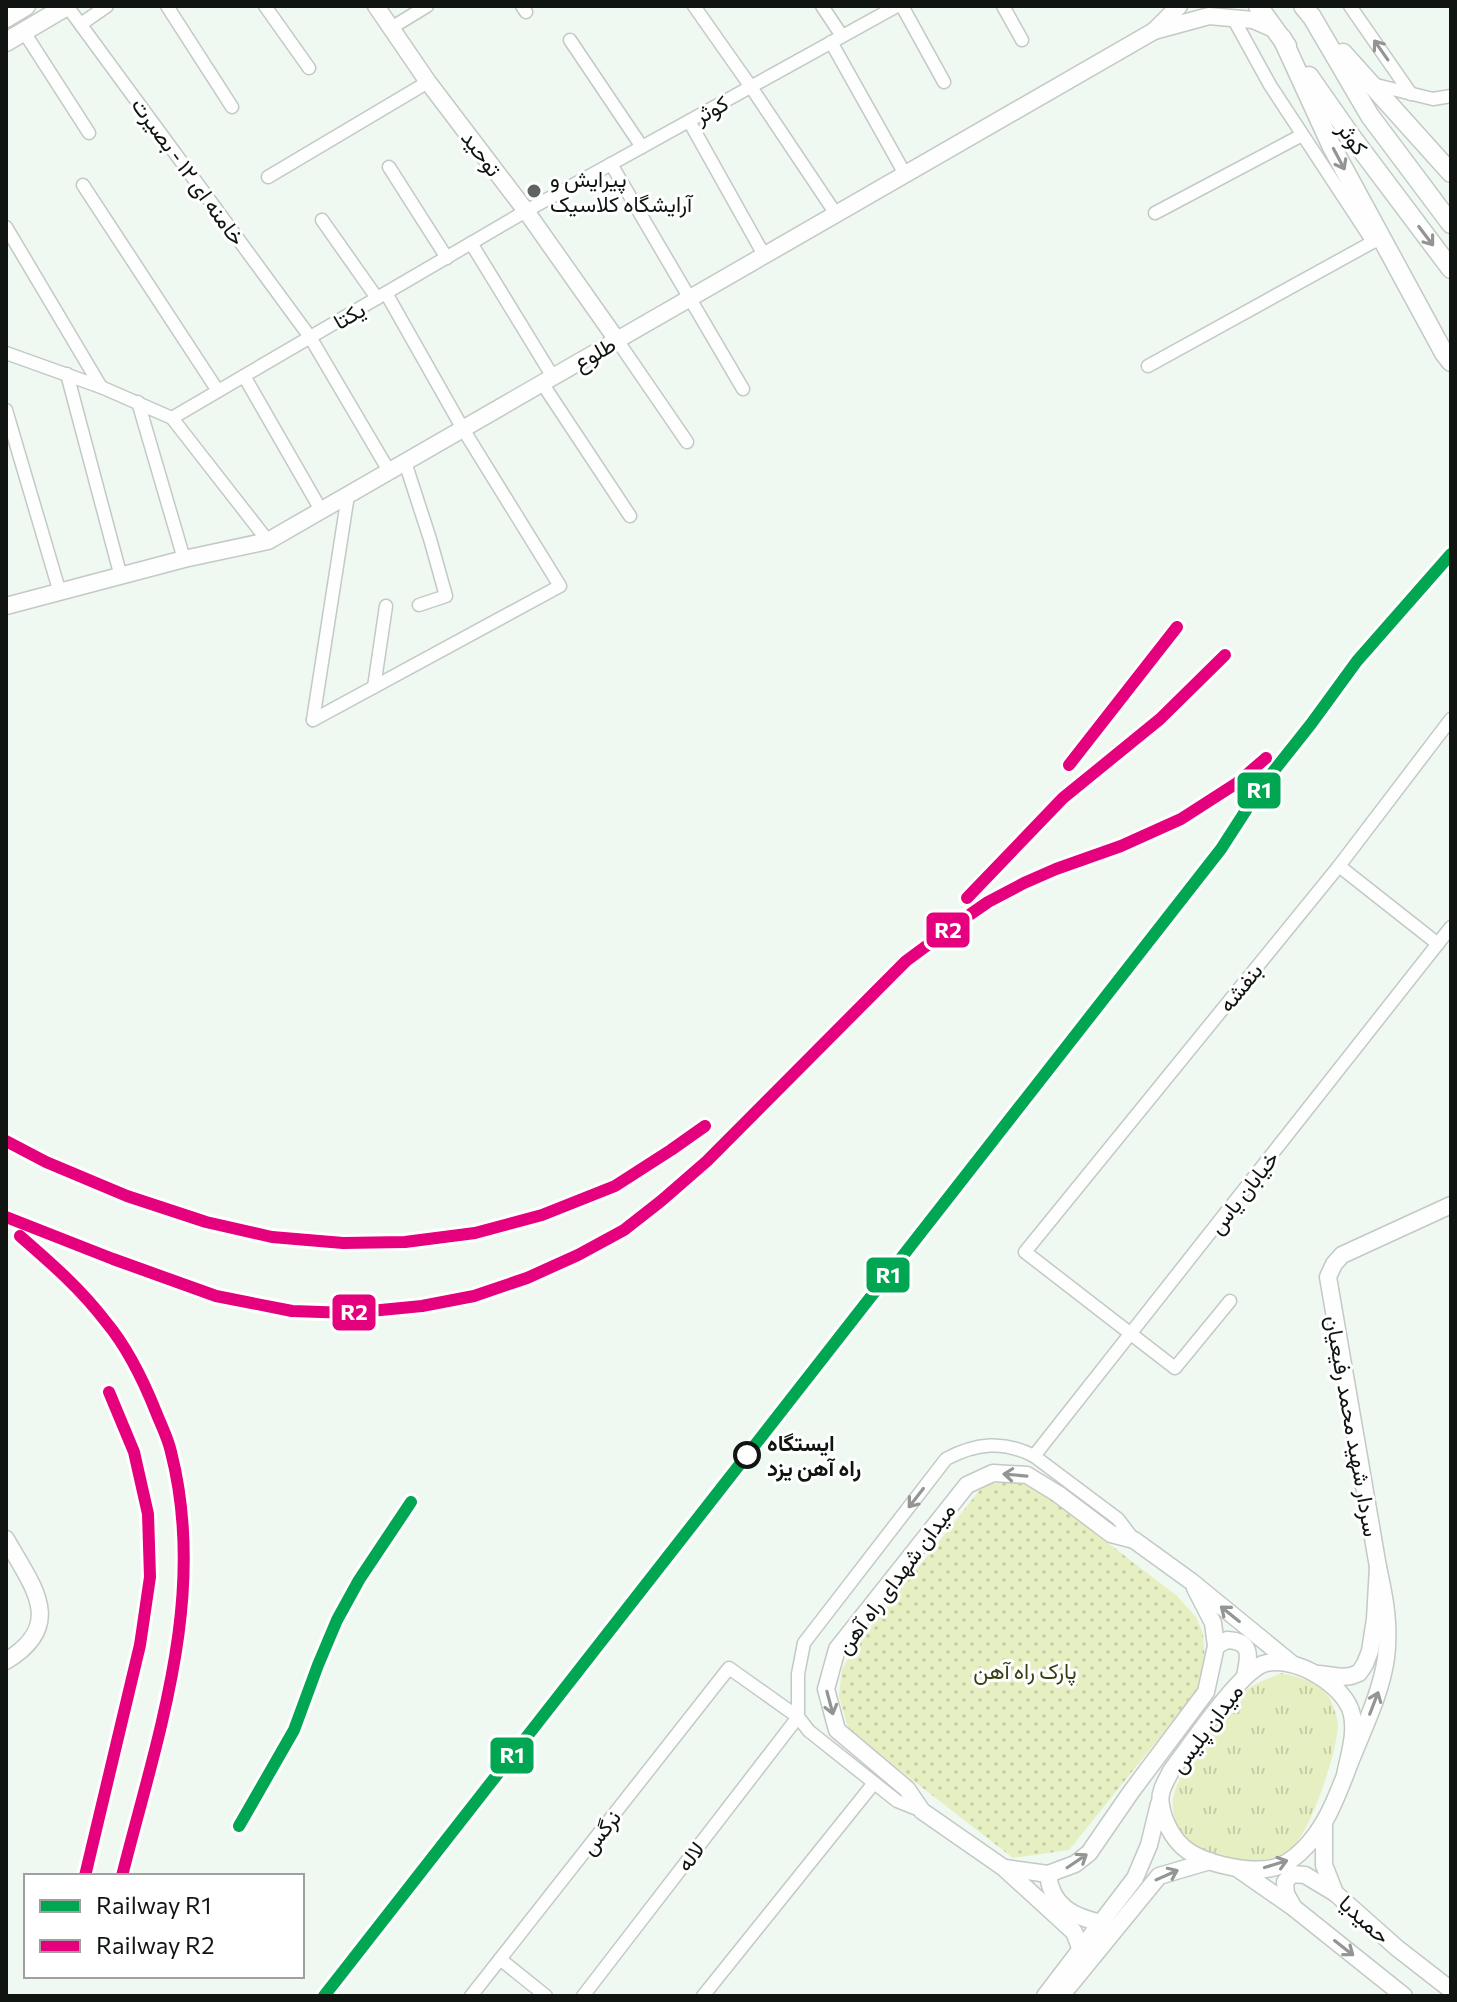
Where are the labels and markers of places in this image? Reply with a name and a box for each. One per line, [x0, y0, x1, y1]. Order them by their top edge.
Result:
place label: پیرایش و آرایشگاه کلاسیک [550, 165, 694, 218]
marker: پیرایش و آرایشگاه کلاسیک [525, 182, 543, 200]
place label: ایستگاه راه آهن یزد [767, 1429, 861, 1482]
marker: ایستگاه راه آهن یزد [734, 1442, 760, 1468]

